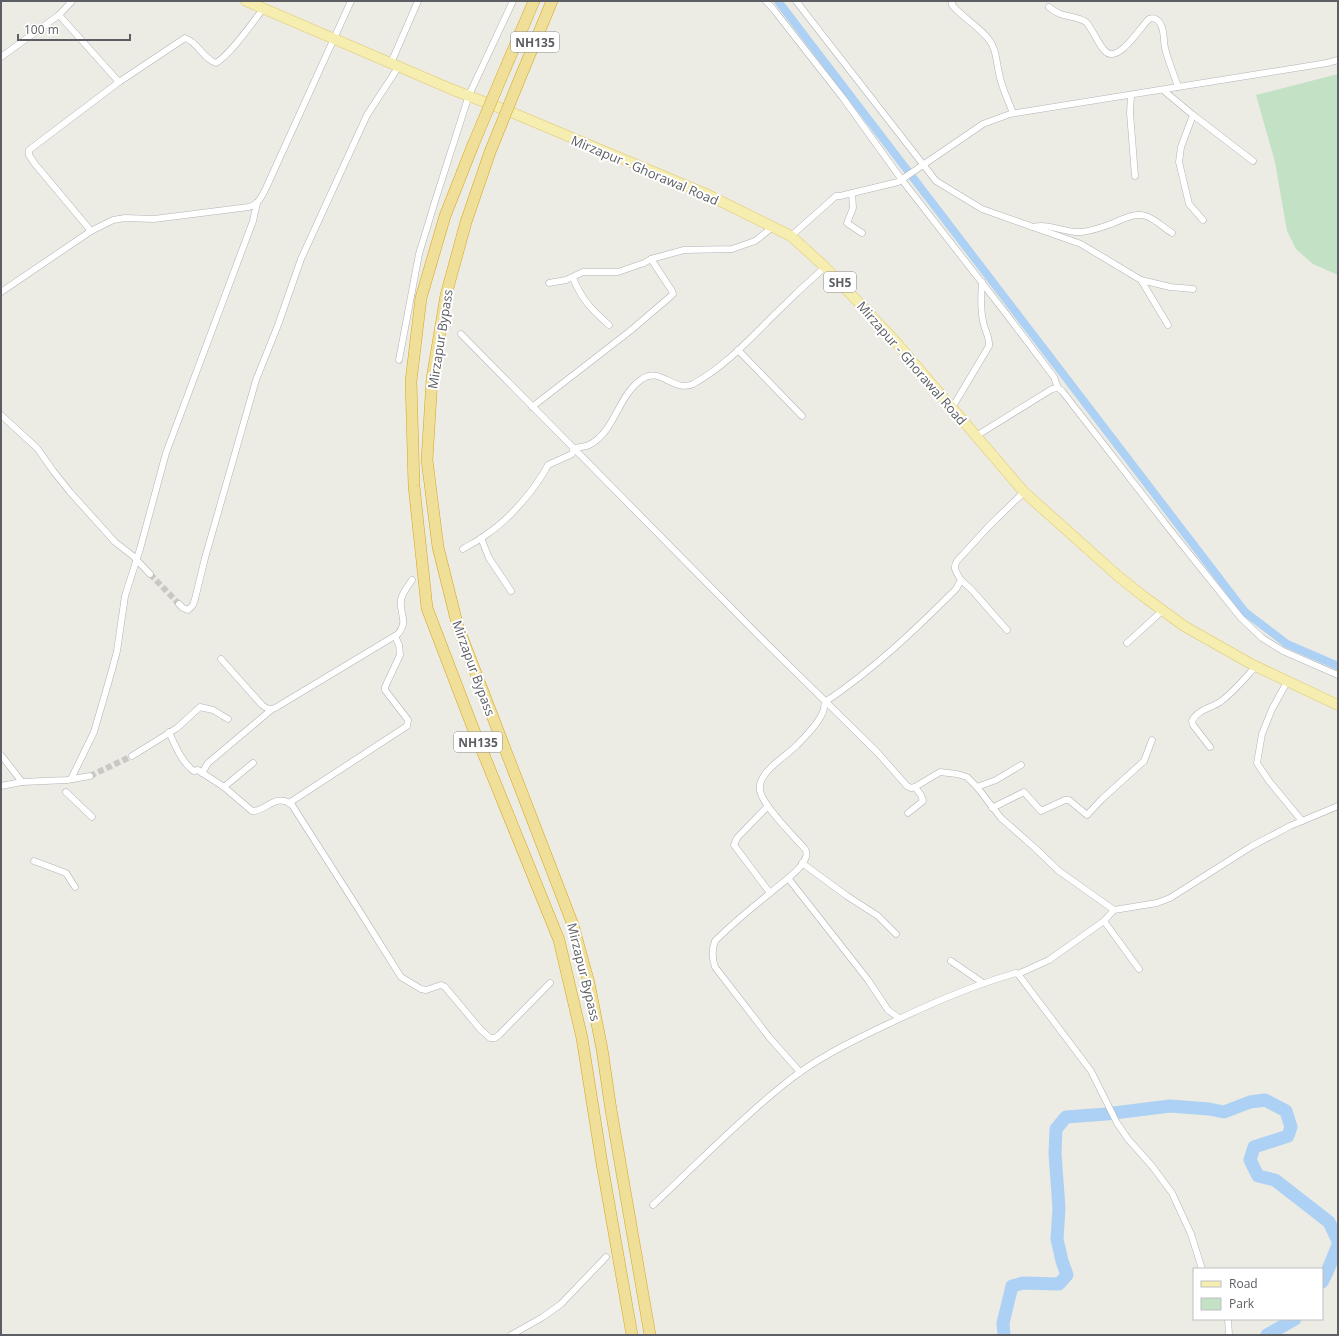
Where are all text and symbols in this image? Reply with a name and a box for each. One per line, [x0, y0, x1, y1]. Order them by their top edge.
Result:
scale bar [18, 16, 130, 42]
text: 100 m [24, 21, 59, 38]
road number: NH135 [511, 32, 559, 52]
street label: Mirzapur - Ghorawal Road [569, 131, 721, 209]
road number: SH5 [824, 272, 856, 292]
street label: Mirzapur Bypass [423, 288, 457, 390]
street label: Mirzapur - Ghorawal Road [853, 297, 971, 429]
street label: Mirzapur Bypass [448, 618, 500, 718]
road number: NH135 [454, 732, 502, 752]
street label: Mirzapur Bypass [563, 921, 605, 1023]
legend [1193, 1268, 1323, 1320]
text: Road [1229, 1275, 1258, 1292]
text: Park [1229, 1295, 1255, 1312]

